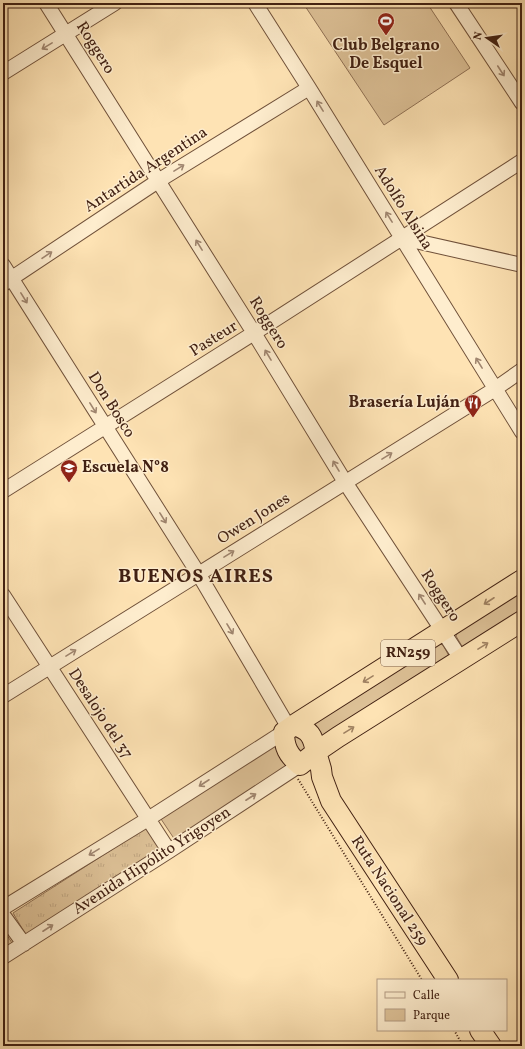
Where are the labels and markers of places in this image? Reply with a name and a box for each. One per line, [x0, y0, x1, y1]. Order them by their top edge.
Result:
sports icon: Club Belgrano De Esquel [376, 11, 396, 36]
place label: Club Belgrano De Esquel [332, 35, 440, 75]
place label: Brasería Luján [349, 392, 460, 414]
restaurant icon: Brasería Luján [463, 393, 483, 418]
place label: Escuela N°8 [82, 457, 169, 479]
school or university icon: Escuela N°8 [59, 458, 79, 483]

